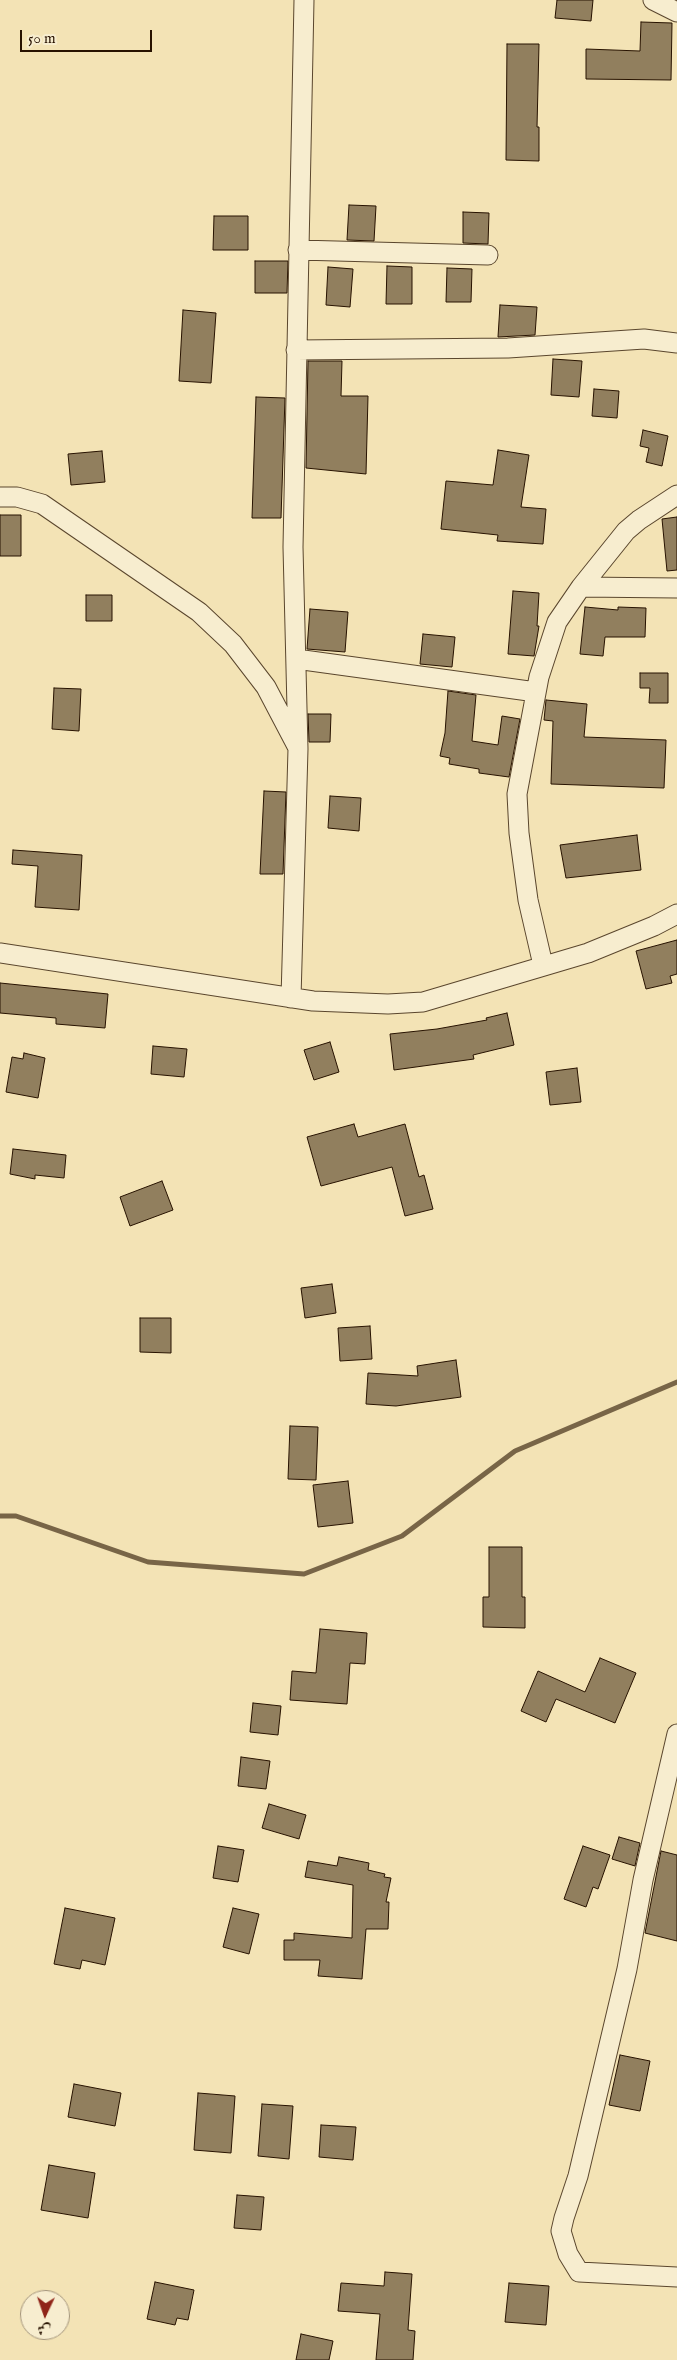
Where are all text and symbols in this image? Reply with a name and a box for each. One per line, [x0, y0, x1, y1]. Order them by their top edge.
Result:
scale bar [22, 20, 155, 52]
text: 50 m [28, 29, 56, 48]
north arrow [20, 2290, 70, 2340]
text: ش [37, 2320, 52, 2338]

